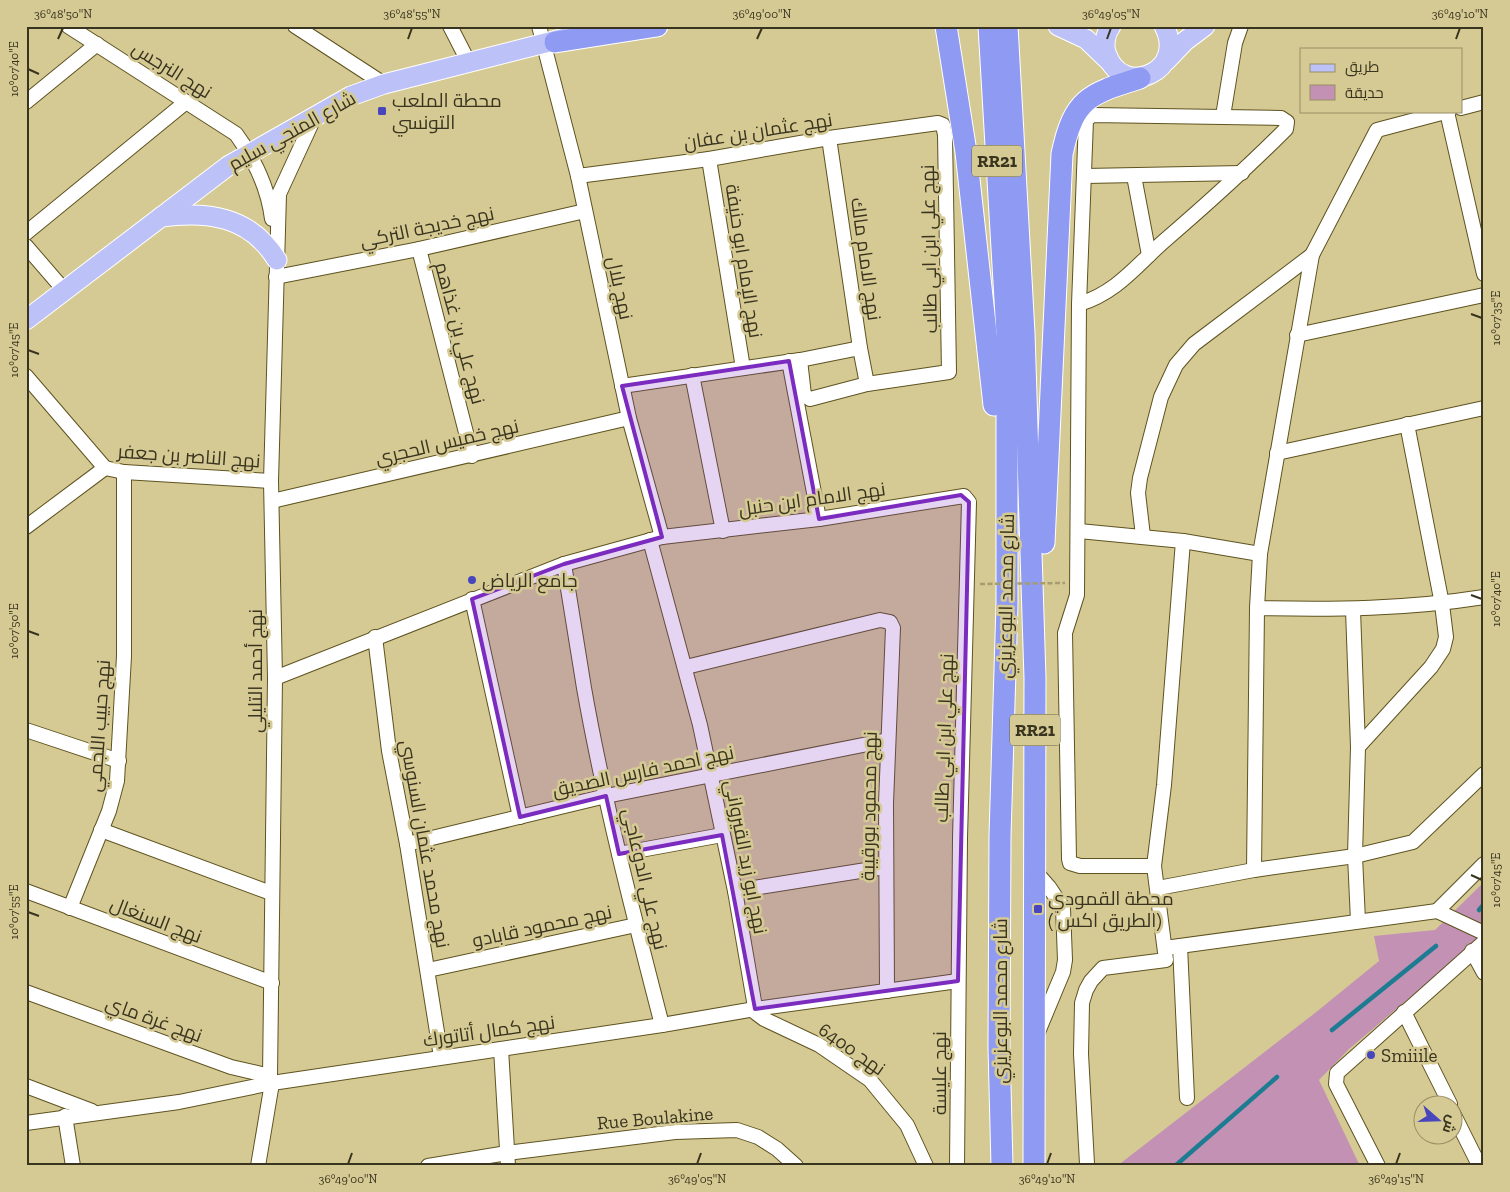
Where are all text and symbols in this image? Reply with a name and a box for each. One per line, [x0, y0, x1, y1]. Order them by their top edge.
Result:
text: 36°48'50"N [34, 7, 92, 21]
text: 36°48'55"N [383, 7, 441, 21]
text: 36°49'00"N [733, 7, 792, 21]
text: 36°49'05"N [1082, 7, 1140, 21]
text: 36°49'10"N [1432, 7, 1488, 21]
street label: نهج النرجس [127, 36, 216, 105]
text: 10°07'40"E [7, 41, 21, 97]
legend [1300, 48, 1462, 112]
text: طريق [1345, 58, 1379, 77]
text: حديقة [1345, 84, 1384, 102]
street label: شارع المنجي سليم [224, 86, 361, 178]
place label: محطة الملعب التونسي [392, 89, 502, 137]
marker: محطة الملعب التونسي [376, 105, 388, 117]
street label: نهج عثمان بن عفان [682, 108, 834, 156]
road number: RR21 [972, 146, 1022, 177]
street label: نهج علي ابن ابي طالب [916, 164, 945, 334]
street label: نهج الإمام ابو حنيفة [718, 182, 768, 340]
street label: نهج الامام مالك [844, 196, 886, 322]
street label: نهج خديجة التركي [358, 202, 497, 255]
street label: نهج بلال [600, 254, 638, 322]
street label: نهج علي بن غذاهم [427, 259, 490, 407]
text: 10°07'35"E [1489, 291, 1503, 345]
text: 10°07'45"E [7, 323, 21, 377]
street label: نهج خميس الحجري [373, 414, 522, 473]
street label: نهج الناصر بن جعفر [115, 439, 261, 474]
street label: نهج الامام ابن حنبل [737, 477, 887, 523]
street label: شارع محمد البوعزيزي [993, 513, 1022, 679]
place label: جامع الرياض [482, 569, 578, 594]
text: 10°07'40"E [1489, 571, 1503, 627]
marker: جامع الرياض [466, 574, 478, 586]
text: 10°07'50"E [7, 603, 21, 659]
street label: نهج أحمد التليلي [244, 609, 270, 733]
street label: نهج علي ابن ابي طالب [930, 653, 961, 823]
street label: نهج حبيب اللجمي [83, 659, 118, 793]
road number: RR21 [1010, 714, 1060, 746]
street label: نهج محمود بورقيبة [856, 731, 884, 881]
street label: نهج محمد عثمان السنوسي [392, 738, 455, 950]
street label: نهج احمد فارس الصديق [550, 741, 736, 803]
street label: نهج ابو زيد القيرواني [717, 778, 772, 937]
street label: نهج علي الدوعاجي [615, 806, 672, 953]
text: 10°07'45"E [1489, 853, 1503, 907]
text: 10°07'55"E [7, 885, 21, 939]
place label: محطة القمودي ( الطريق اكس) [1048, 887, 1174, 933]
street label: نهج السنغال [106, 892, 205, 950]
street label: نهج محمود قابادو [470, 900, 614, 954]
marker: محطة القمودي ( الطريق اكس) [1032, 903, 1044, 915]
street label: شارع محمد البوعزيزي [989, 918, 1015, 1084]
street label: نهج غرة ماي [102, 991, 205, 1050]
street label: نهج كمال أتاتورك [422, 1010, 557, 1054]
street label: نهج 6400 [813, 1018, 890, 1082]
street label: نهج عليسة [928, 1031, 953, 1115]
place label: Smiiile [1381, 1044, 1438, 1067]
marker: Smiiile [1365, 1049, 1377, 1061]
north arrow [1412, 1094, 1462, 1144]
street label: Rue Boulakine [596, 1101, 714, 1135]
text: ش [1439, 1113, 1461, 1136]
text: 36°49'00"N [319, 1172, 378, 1186]
text: 36°49'05"N [668, 1172, 726, 1186]
text: 36°49'10"N [1019, 1172, 1075, 1186]
text: 36°49'15"N [1368, 1172, 1424, 1186]

